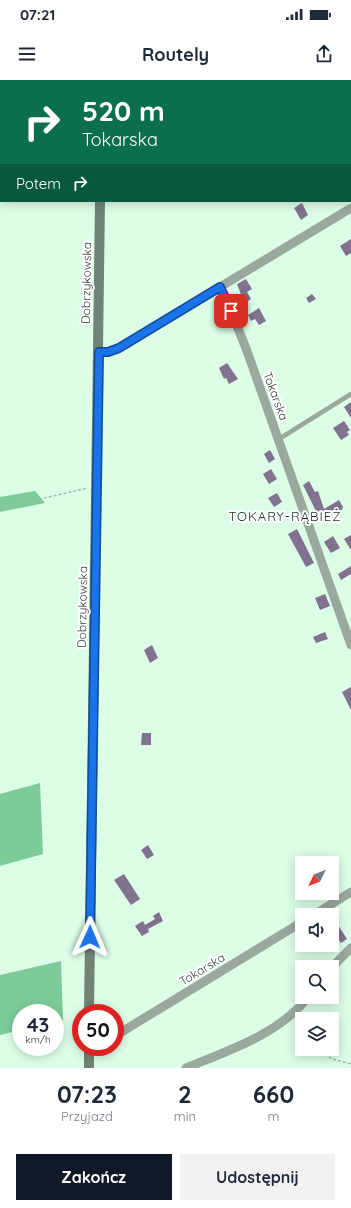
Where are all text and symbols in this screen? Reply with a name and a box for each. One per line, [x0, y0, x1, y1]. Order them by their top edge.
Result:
text: 07:21 [20, 5, 55, 24]
icon: menu [16, 43, 38, 65]
text: Routely [142, 43, 209, 66]
icon: share [313, 43, 335, 65]
text: 520 m [82, 93, 165, 128]
icon: right [16, 96, 68, 148]
text: Tokarska [82, 128, 158, 151]
icon: right [69, 172, 91, 194]
text: Potem [16, 174, 61, 193]
street label: Dobrzykowska [78, 242, 94, 324]
pin [214, 294, 248, 328]
icon: arrive [220, 300, 242, 322]
street label: Tokarska [260, 370, 292, 422]
district label: TOKARY-RĄBIEŻ [228, 508, 342, 524]
street label: Dobrzykowska [74, 566, 90, 648]
north arrow [295, 856, 339, 900]
map controls [295, 856, 339, 1056]
button: sound [295, 908, 339, 952]
position arrow [69, 916, 111, 958]
street label: Tokarska [176, 950, 228, 988]
button: search [295, 960, 339, 1004]
speed limit sign: 50 [72, 1004, 124, 1056]
text: 43 [27, 1012, 49, 1037]
button: layers [295, 1012, 339, 1056]
text: km/h [25, 1033, 51, 1046]
text: 07:23 [57, 1079, 117, 1109]
text: 2 [178, 1079, 192, 1109]
text: 660 [253, 1079, 294, 1109]
text: Przyjazd [61, 1108, 113, 1124]
text: min [174, 1108, 196, 1124]
text: m [268, 1108, 279, 1124]
button: Zakończ [16, 1154, 172, 1200]
button: Udostępnij [180, 1154, 335, 1200]

